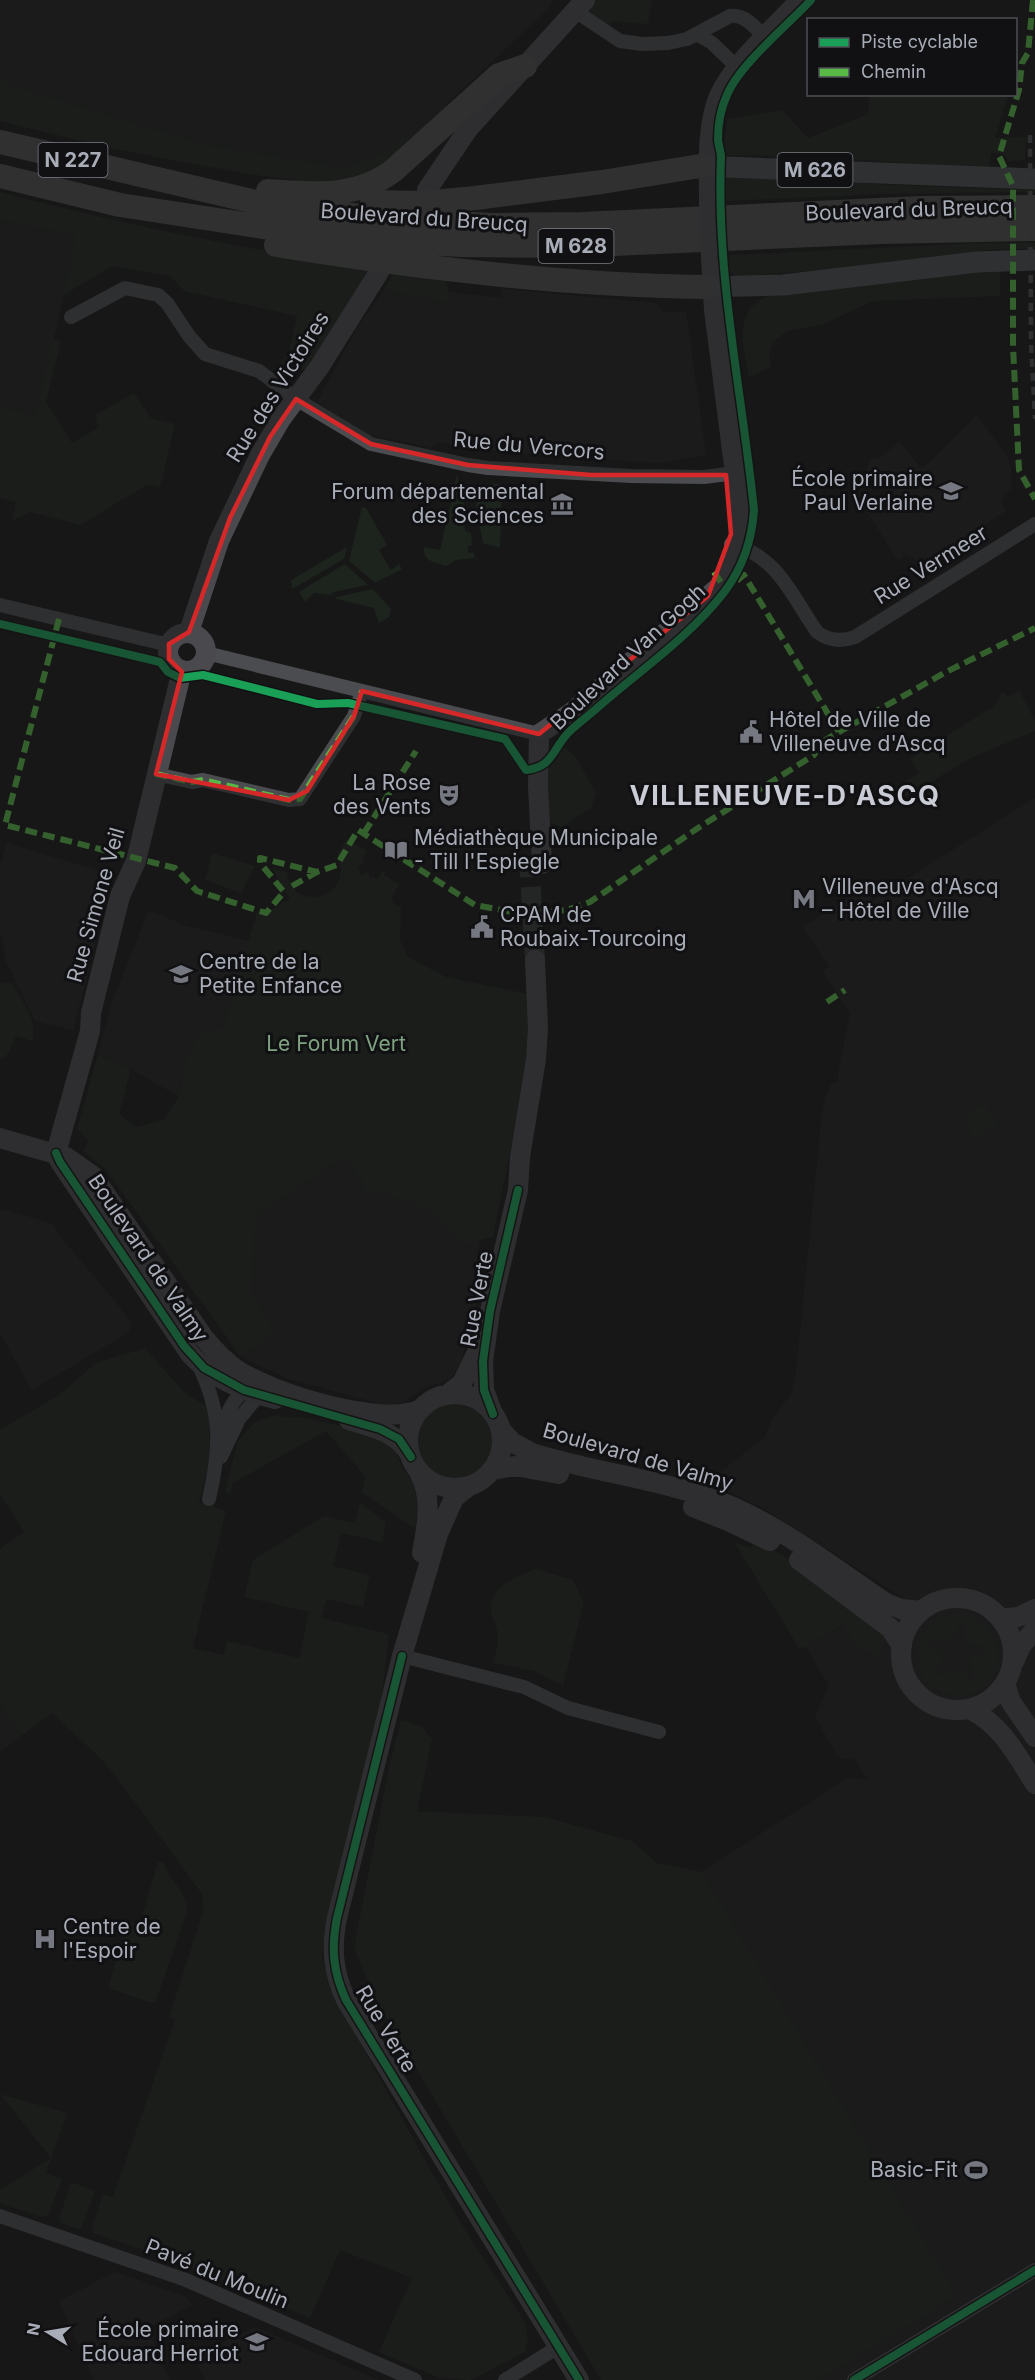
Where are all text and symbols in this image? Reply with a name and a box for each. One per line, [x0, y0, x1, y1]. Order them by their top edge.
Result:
legend [807, 18, 1017, 96]
text: Piste cyclable [861, 31, 978, 52]
text: Chemin [861, 61, 926, 82]
road number: N 227 [38, 143, 107, 177]
road number: M 626 [778, 153, 852, 187]
street label: Boulevard du Breucq [805, 193, 1013, 226]
street label: Boulevard du Breucq [320, 198, 528, 237]
road number: M 628 [538, 229, 614, 263]
street label: Rue des Victoires [221, 307, 334, 467]
street label: Rue du Vercors [452, 426, 606, 465]
place label: École primaire Paul Verlaine [791, 465, 933, 515]
school or university icon: École primaire Paul Verlaine [938, 478, 964, 504]
place label: Forum départemental des Sciences [331, 479, 544, 528]
museum icon: Forum départemental des Sciences [549, 491, 575, 517]
street label: Rue Vermeer [870, 520, 992, 609]
street label: Boulevard Van Gogh [545, 578, 710, 735]
place label: Hôtel de Ville de Villeneuve d'Ascq [769, 707, 946, 756]
public building icon: Hôtel de Ville de Villeneuve d'Ascq [738, 719, 764, 745]
place label: La Rose des Vents [333, 770, 431, 819]
district label: VILLENEUVE-D'ASCQ [630, 779, 941, 812]
theatre icon: La Rose des Vents [436, 782, 462, 808]
street label: Rue Simone Veil [61, 825, 130, 985]
place label: Médiathèque Municipale - Till l'Espiegle [414, 825, 658, 874]
library icon: Médiathèque Municipale - Till l'Espiegle [383, 837, 409, 863]
place label: Villeneuve d'Ascq – Hôtel de Ville [822, 874, 999, 923]
metro station icon: Villeneuve d'Ascq – Hôtel de Ville [791, 886, 817, 912]
place label: CPAM de Roubaix-Tourcoing [500, 902, 687, 951]
public building icon: CPAM de Roubaix-Tourcoing [469, 914, 495, 940]
place label: Centre de la Petite Enfance [199, 949, 342, 998]
school or university icon: Centre de la Petite Enfance [168, 961, 194, 987]
park label: Le Forum Vert [266, 1031, 406, 1056]
street label: Boulevard de Valmy [83, 1169, 214, 1346]
street label: Rue Verte [455, 1249, 498, 1349]
street label: Boulevard de Valmy [540, 1417, 736, 1496]
place label: Centre de l'Espoir [63, 1914, 161, 1963]
hospital icon: Centre de l'Espoir [32, 1926, 58, 1952]
street label: Rue Verte [351, 1981, 422, 2077]
place label: Basic-Fit [870, 2157, 958, 2182]
sports icon: Basic-Fit [963, 2157, 989, 2183]
street label: Pavé du Moulin [142, 2233, 292, 2314]
north arrow [18, 2302, 78, 2362]
place label: École primaire Edouard Herriot [82, 2316, 239, 2366]
text: N [22, 2321, 44, 2337]
school or university icon: École primaire Edouard Herriot [244, 2329, 270, 2355]

